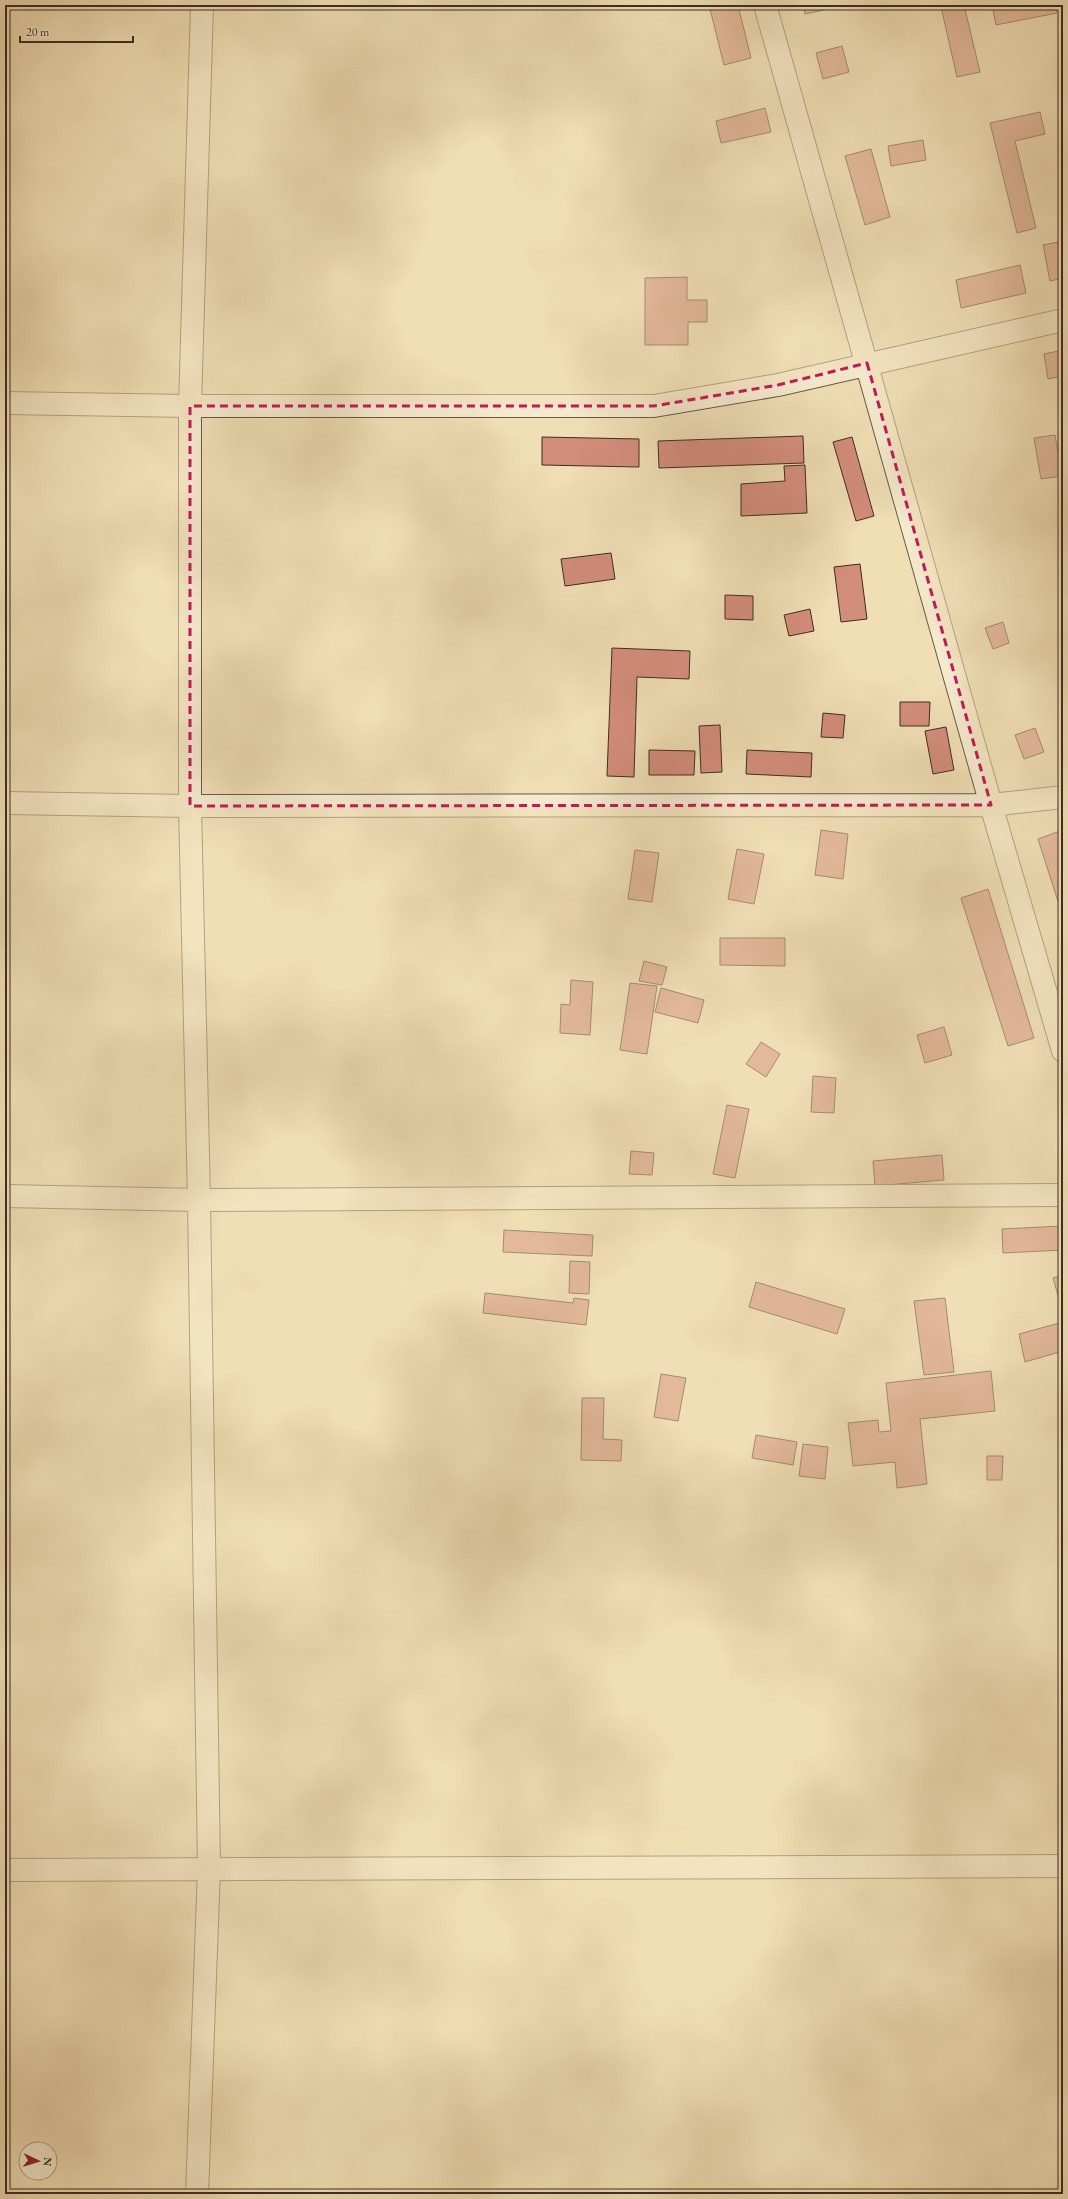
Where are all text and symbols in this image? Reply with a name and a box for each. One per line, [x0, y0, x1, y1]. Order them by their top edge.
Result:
scale bar [20, 18, 133, 44]
text: 20 m [26, 24, 50, 40]
north arrow [18, 2141, 58, 2181]
text: N [41, 2157, 55, 2167]

